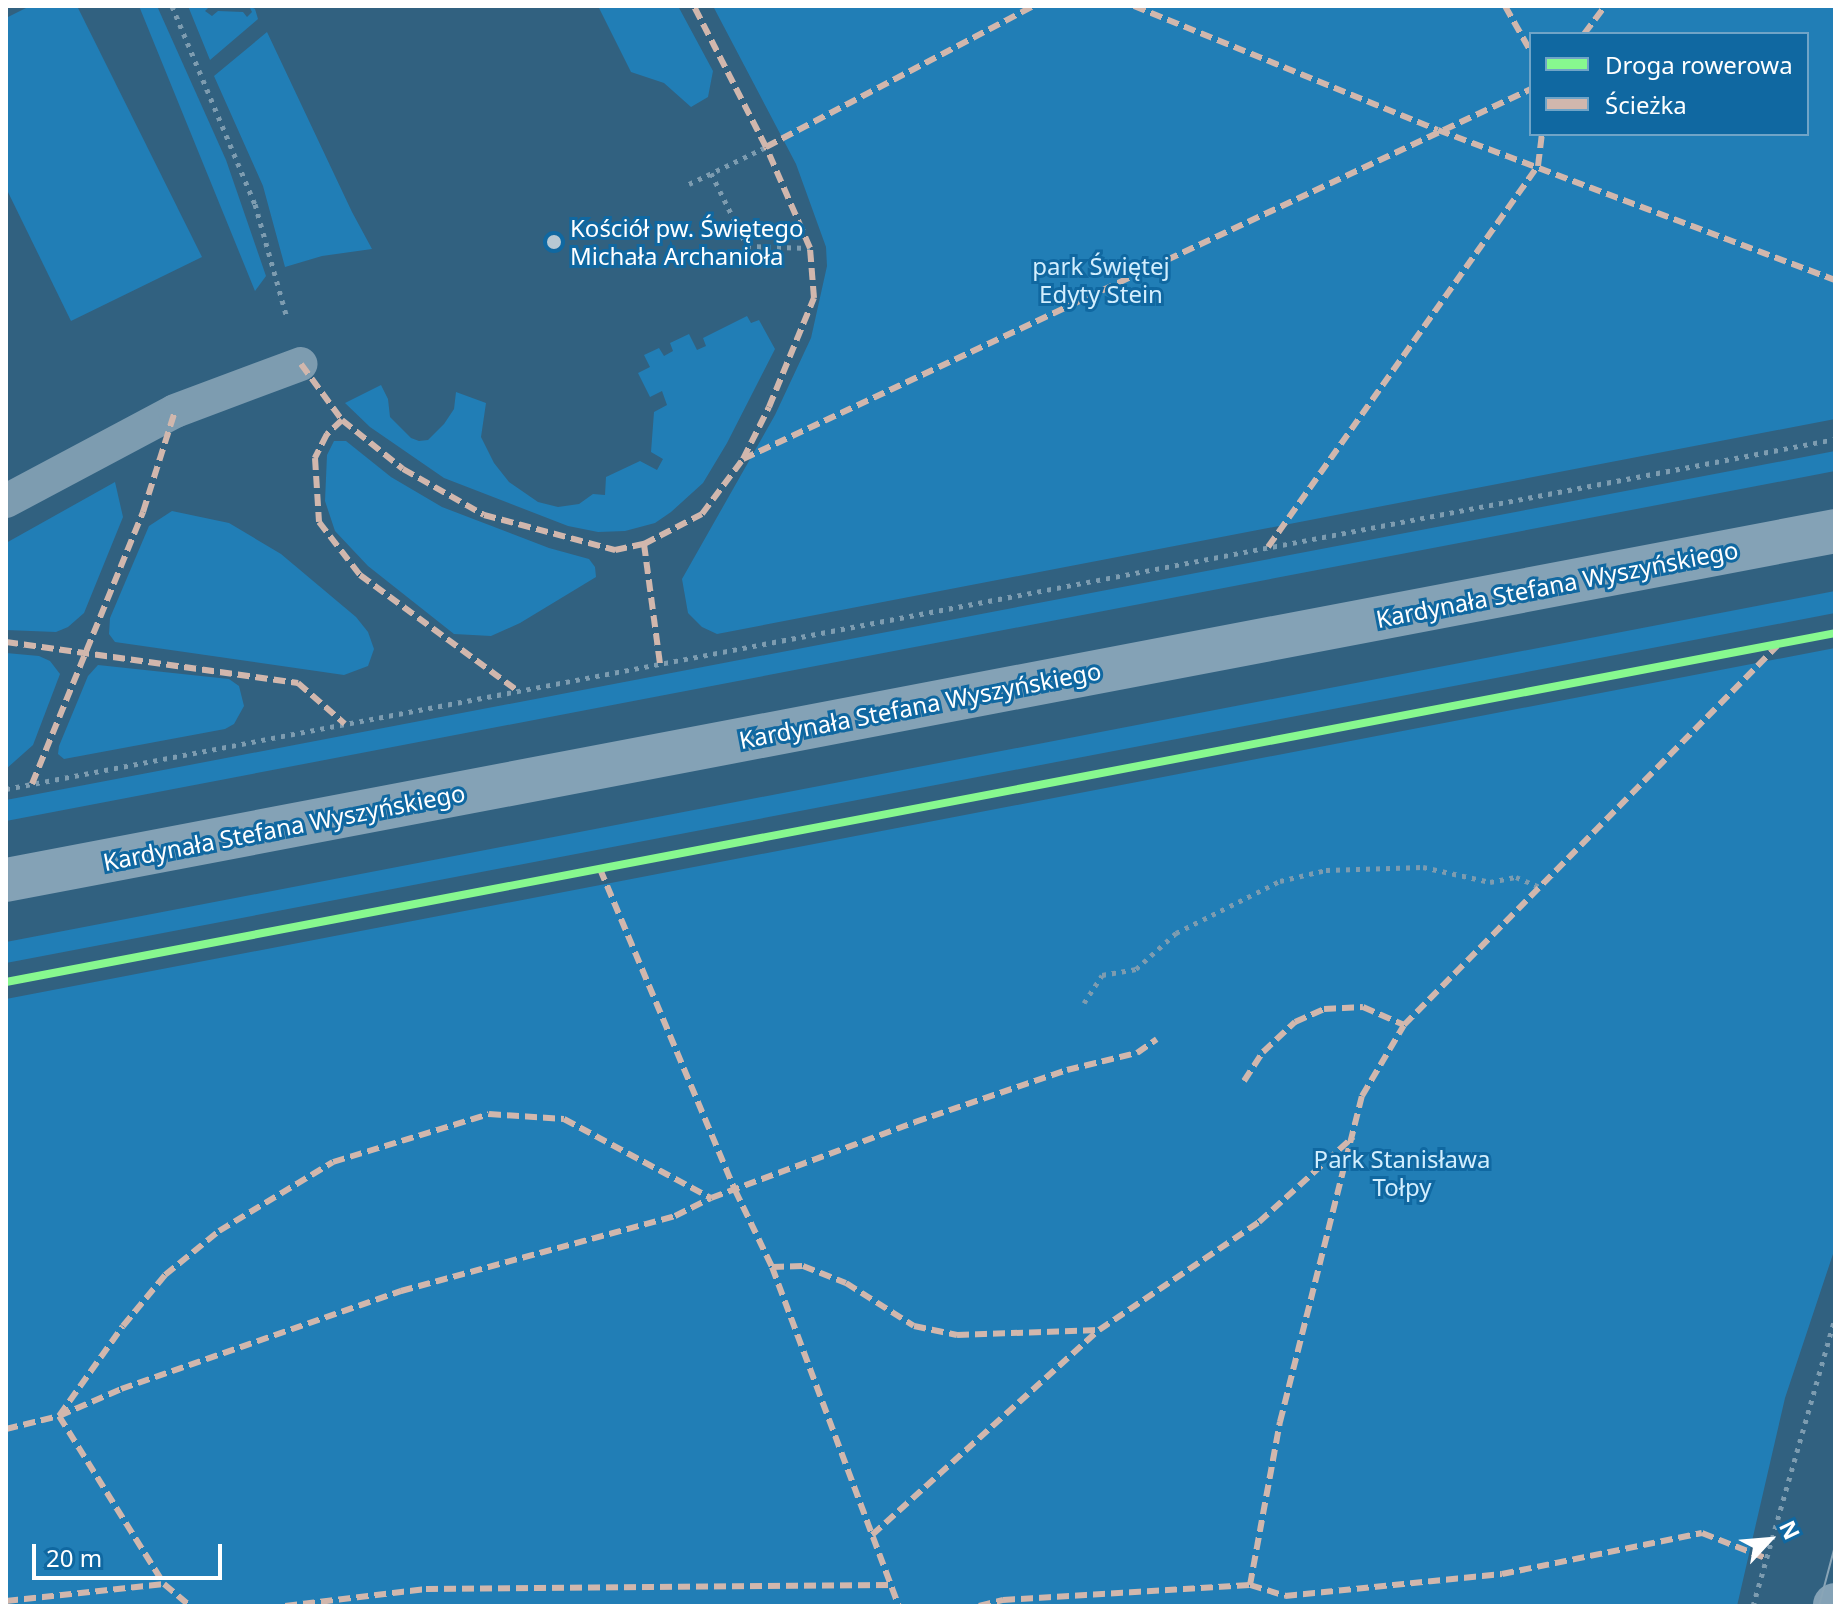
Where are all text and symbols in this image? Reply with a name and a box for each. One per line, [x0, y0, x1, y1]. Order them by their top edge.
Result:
legend [1529, 32, 1809, 136]
text: Droga rowerowa [1605, 48, 1793, 81]
text: Ścieżka [1605, 88, 1687, 121]
place label: Kościół pw. Świętego Michała Archanioła [570, 214, 804, 270]
marker: Kościół pw. Świętego Michała Archanioła [545, 233, 563, 251]
park label: park Świętej Edyty Stein [1032, 252, 1170, 308]
street label: Kardynała Stefana Wyszyńskiego [1373, 535, 1741, 633]
street label: Kardynała Stefana Wyszyńskiego [736, 656, 1104, 754]
street label: Kardynała Stefana Wyszyńskiego [100, 778, 468, 876]
park label: Park Stanisława Tołpy [1314, 1145, 1490, 1201]
north arrow [1729, 1500, 1809, 1580]
text: N [1773, 1515, 1808, 1544]
scale bar [36, 1528, 226, 1578]
text: 20 m [46, 1541, 102, 1574]

